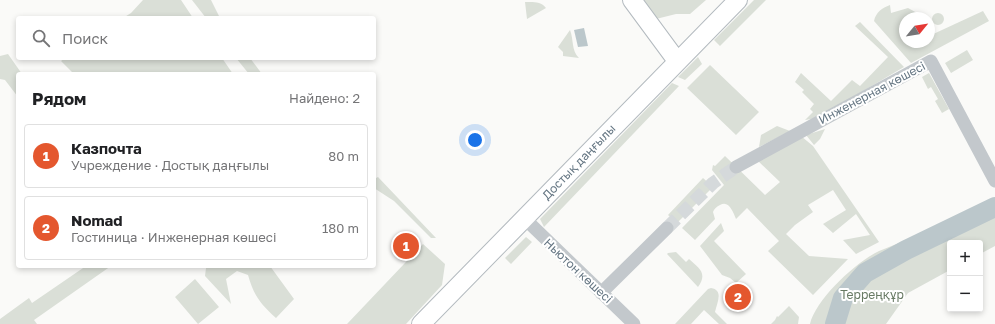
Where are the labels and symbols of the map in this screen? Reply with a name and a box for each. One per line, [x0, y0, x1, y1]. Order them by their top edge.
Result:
north arrow [899, 12, 935, 48]
street label: Инженерная көшесі [816, 58, 928, 127]
street label: Достық даңғылы [539, 121, 618, 203]
your location [465, 130, 485, 150]
pin: 1 [393, 231, 419, 261]
street label: Ньютон көшесі [541, 235, 616, 306]
pin: 2 [725, 282, 751, 312]
park label: Терреңқұр [840, 287, 904, 302]

